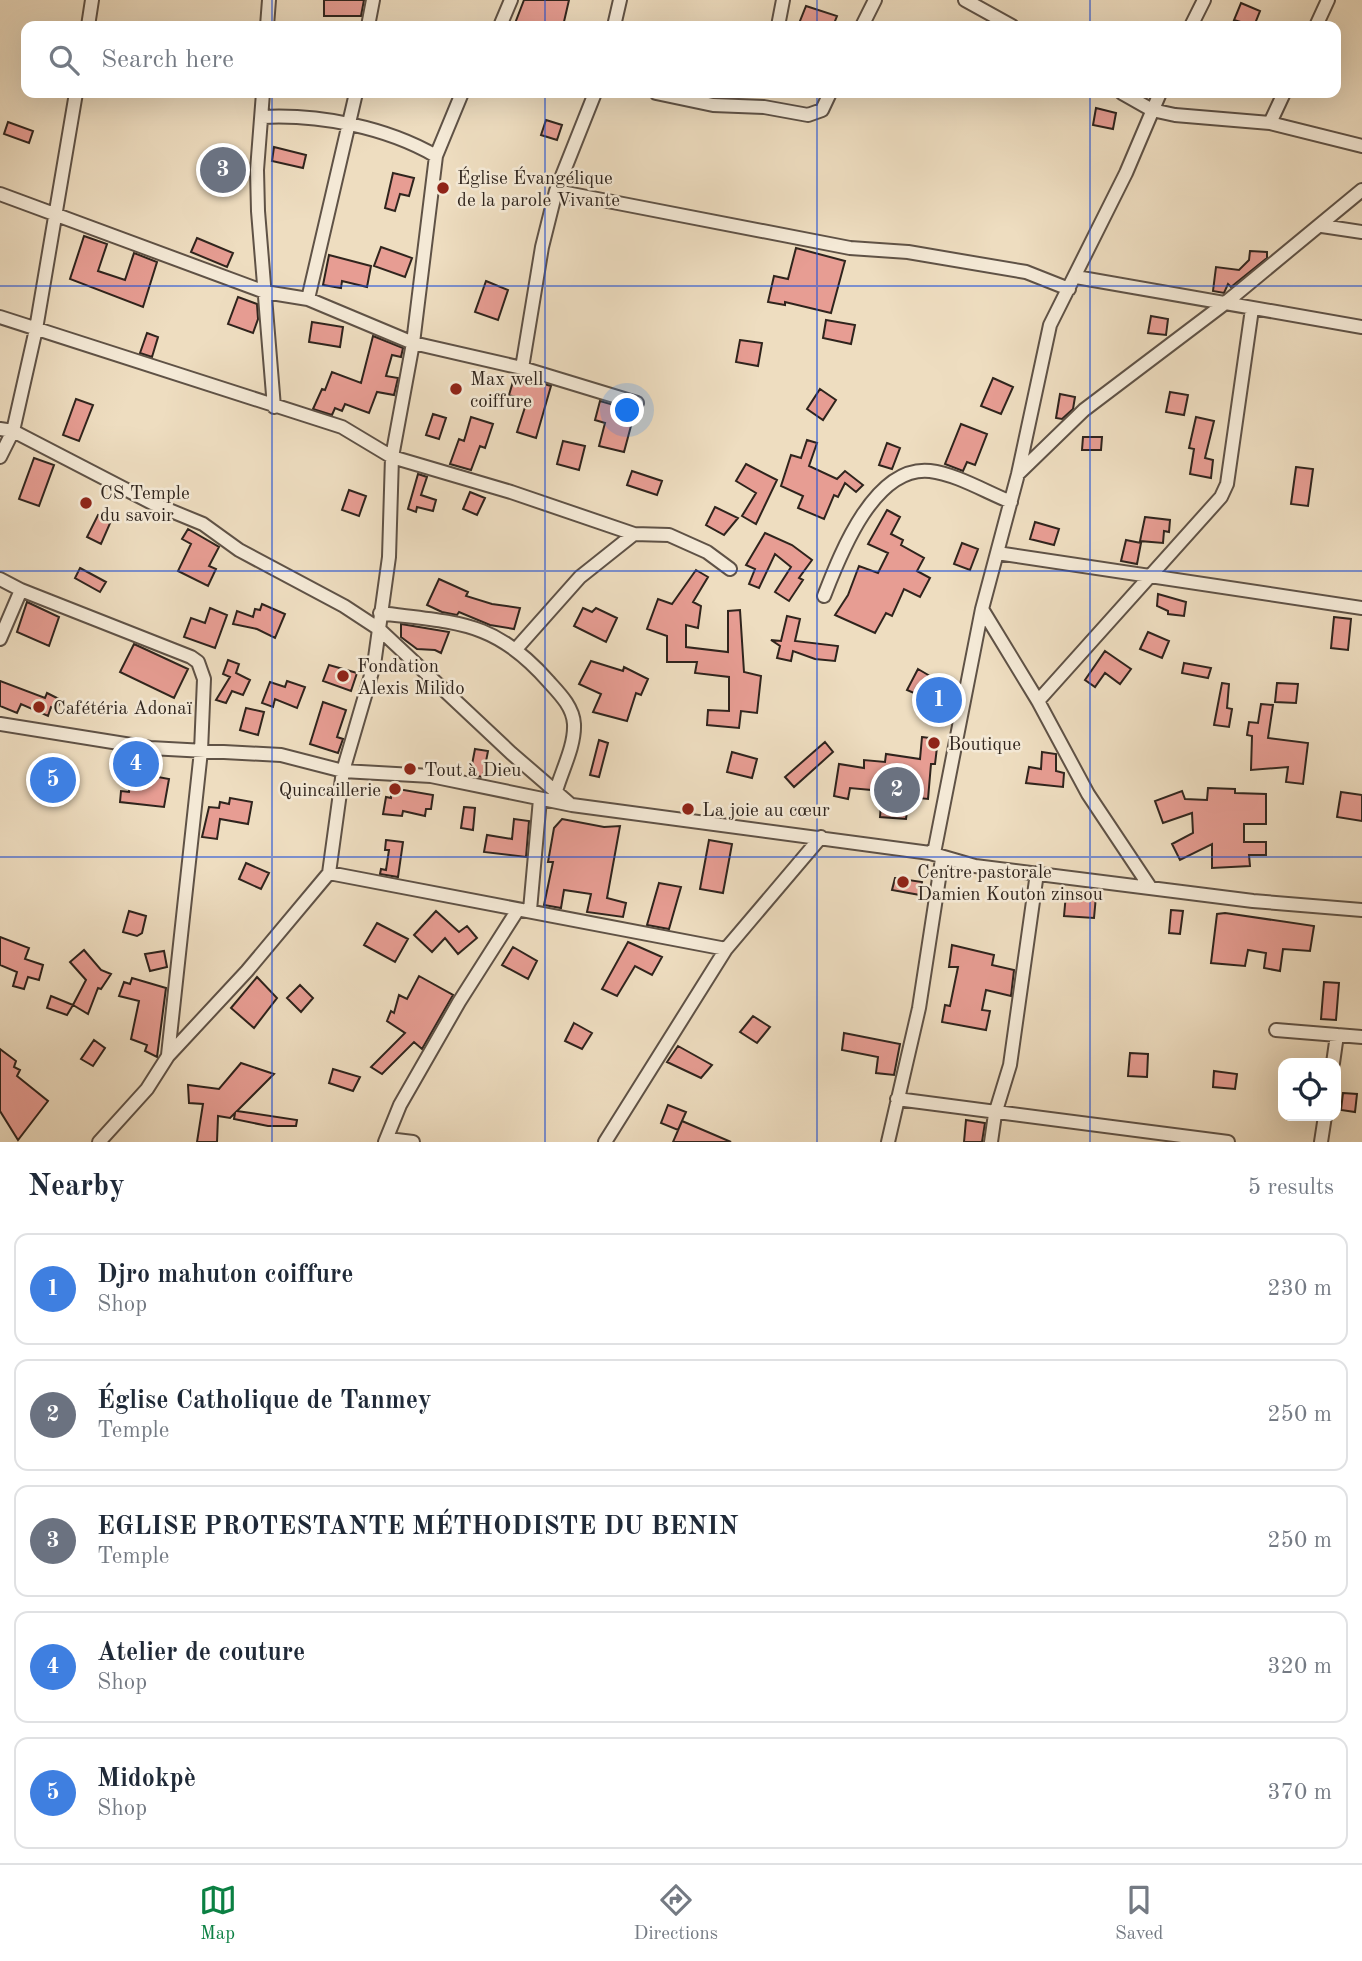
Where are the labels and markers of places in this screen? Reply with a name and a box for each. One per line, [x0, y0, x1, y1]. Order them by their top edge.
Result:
pin: 3 [200, 144, 246, 196]
place label: Église Évangélique de la parole Vivante [457, 166, 620, 211]
marker: Église Évangélique de la parole Vivante [435, 180, 451, 196]
place label: Max well coiffure [470, 371, 543, 412]
marker: Max well coiffure [448, 381, 464, 397]
place label: CS Temple du savoir [100, 485, 190, 526]
marker: CS Temple du savoir [78, 495, 94, 511]
place label: Fondation Alexis Milido [357, 658, 465, 699]
marker: Fondation Alexis Milido [335, 668, 351, 684]
pin: 1 [916, 674, 962, 726]
marker: Cafétéria Adonaï [31, 699, 47, 715]
place label: Cafétéria Adonaï [53, 700, 193, 719]
marker: Boutique [926, 735, 942, 751]
place label: Boutique [948, 736, 1021, 755]
pin: 4 [113, 738, 159, 790]
pin: 5 [30, 754, 76, 806]
marker: Tout à Dieu [402, 761, 418, 777]
place label: Tout à Dieu [424, 762, 521, 781]
pin: 2 [874, 764, 920, 816]
marker: Quincaillerie [387, 781, 403, 797]
place label: Quincaillerie [279, 782, 381, 801]
marker: La joie au cœur [680, 801, 696, 817]
place label: La joie au cœur [702, 802, 830, 821]
place label: Centre pastorale Damien Kouton zinsou [917, 864, 1103, 905]
marker: Centre pastorale Damien Kouton zinsou [895, 874, 911, 890]

